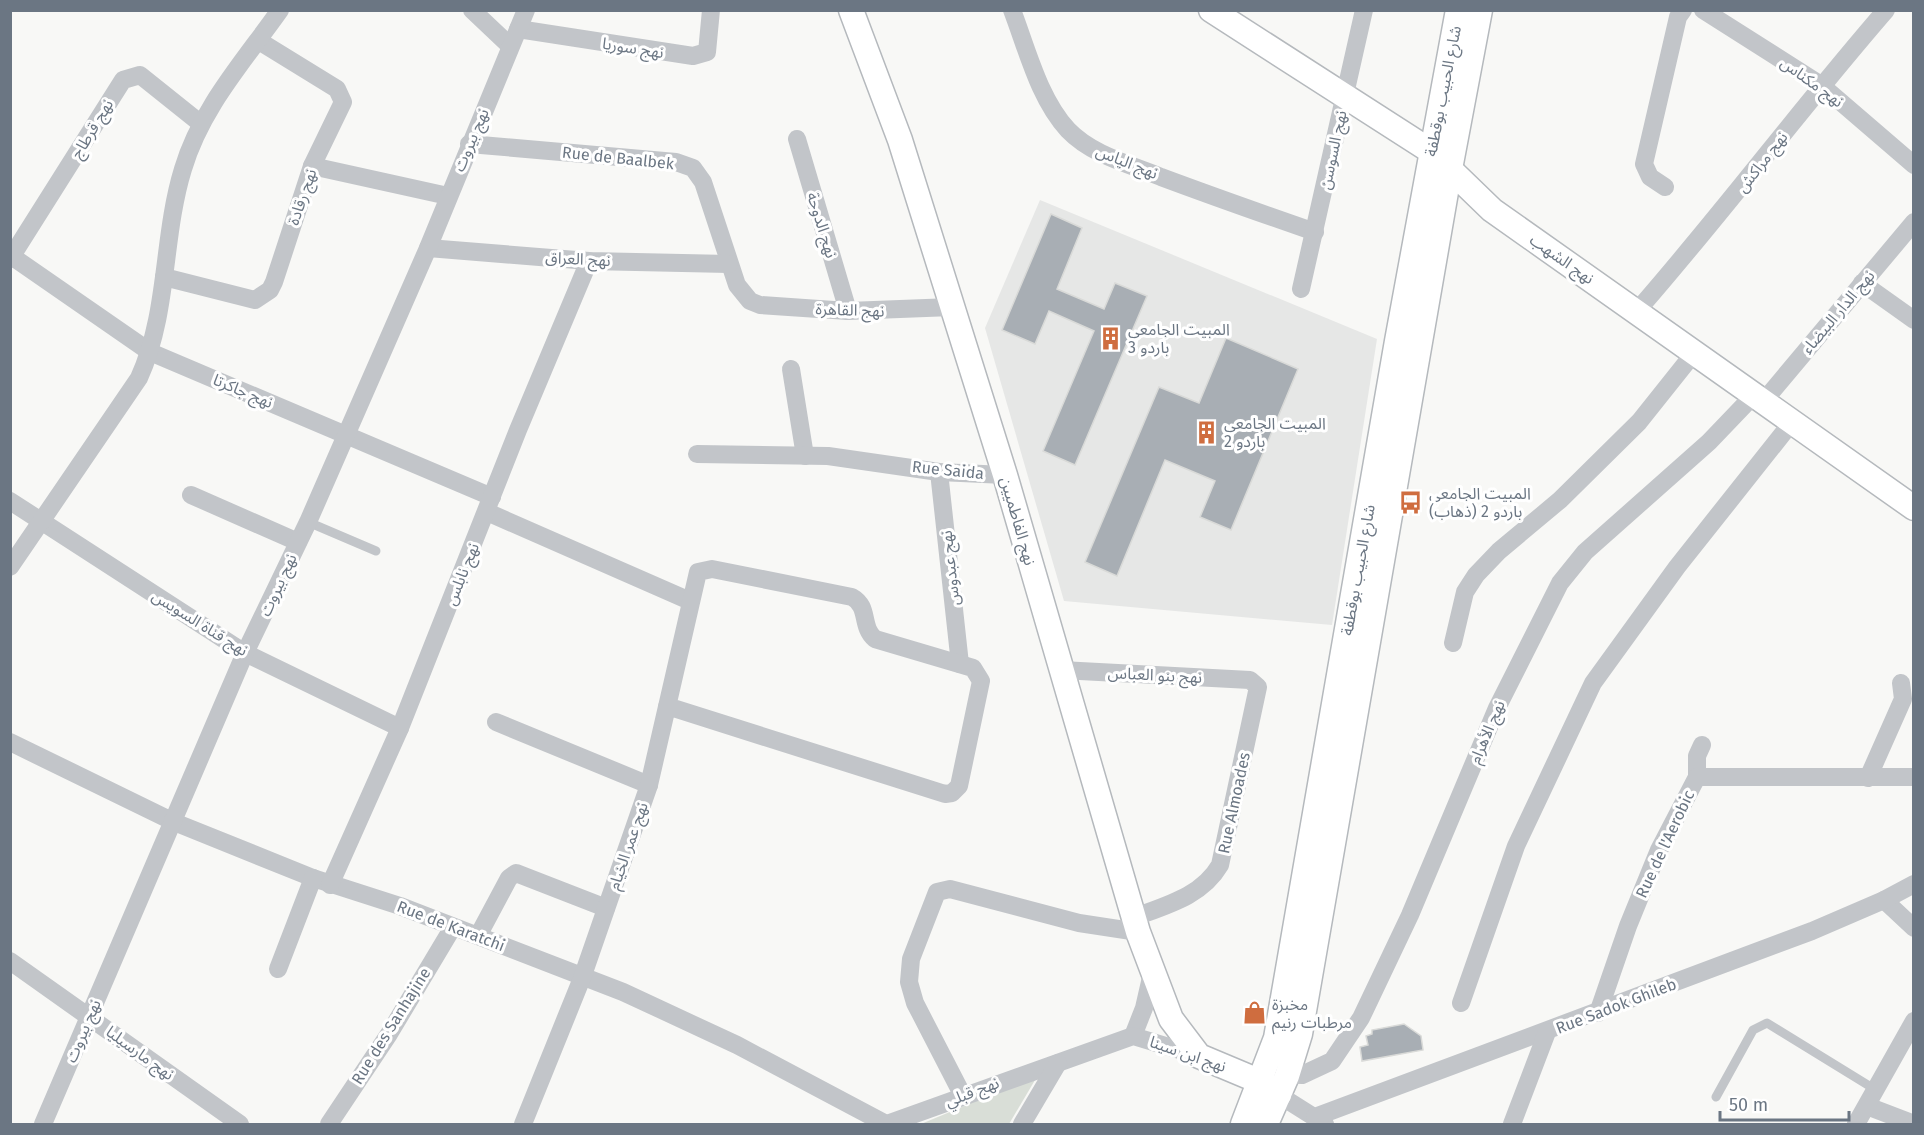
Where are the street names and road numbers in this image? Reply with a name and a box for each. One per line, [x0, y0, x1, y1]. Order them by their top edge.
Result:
street label: شارع الحبيب بوقطفة [1421, 24, 1468, 159]
street label: نهج سوريا [600, 34, 665, 65]
street label: نهج مكناس [1775, 53, 1847, 114]
street label: نهج قرطاج [67, 96, 120, 164]
street label: نهج بيروت [449, 106, 496, 176]
street label: نهج السوسن [1315, 109, 1354, 192]
street label: نهج مراكش [1732, 128, 1794, 198]
street label: نهج الياس [1092, 141, 1161, 186]
street label: Rue de Baalbek [561, 143, 676, 173]
street label: نهج رقادة [284, 166, 323, 229]
street label: نهج الدوحة [800, 190, 841, 261]
street label: نهج الشهب [1524, 230, 1598, 291]
street label: نهج العراق [545, 248, 611, 273]
street label: نهج الدار البيضاء [1798, 266, 1881, 360]
street label: نهج القاهرة [815, 299, 885, 324]
street label: نهج جاكرتا [209, 370, 276, 415]
street label: Rue Saida [911, 457, 985, 483]
street label: نهج الفاطميين [993, 475, 1040, 568]
street label: شارع الحبيب بوقطفة [1337, 503, 1382, 638]
street label: نهج عبدوس [937, 529, 966, 607]
street label: نهج نابلس [441, 540, 486, 609]
street label: نهج بيروت [255, 551, 303, 621]
street label: نهج قناة السويس [147, 586, 251, 663]
street label: نهج بنو العباس [1107, 663, 1203, 690]
street label: نهج الأهرام [1465, 698, 1512, 768]
street label: Rue Almoades [1214, 751, 1254, 855]
street label: Rue de l'Aerobic [1632, 787, 1698, 901]
street label: نهج عمر الخيام [604, 800, 655, 893]
street label: Rue de Karatchi [394, 897, 508, 955]
street label: Rue des Sanhajine [348, 964, 434, 1088]
street label: Rue Sadok Ghileb [1553, 974, 1679, 1038]
street label: نهج بيروت [61, 997, 108, 1067]
street label: نهج مارسيليا [101, 1022, 178, 1086]
street label: نهج ابن سينا [1146, 1032, 1229, 1079]
street label: نهج قبلي [942, 1073, 1003, 1114]

